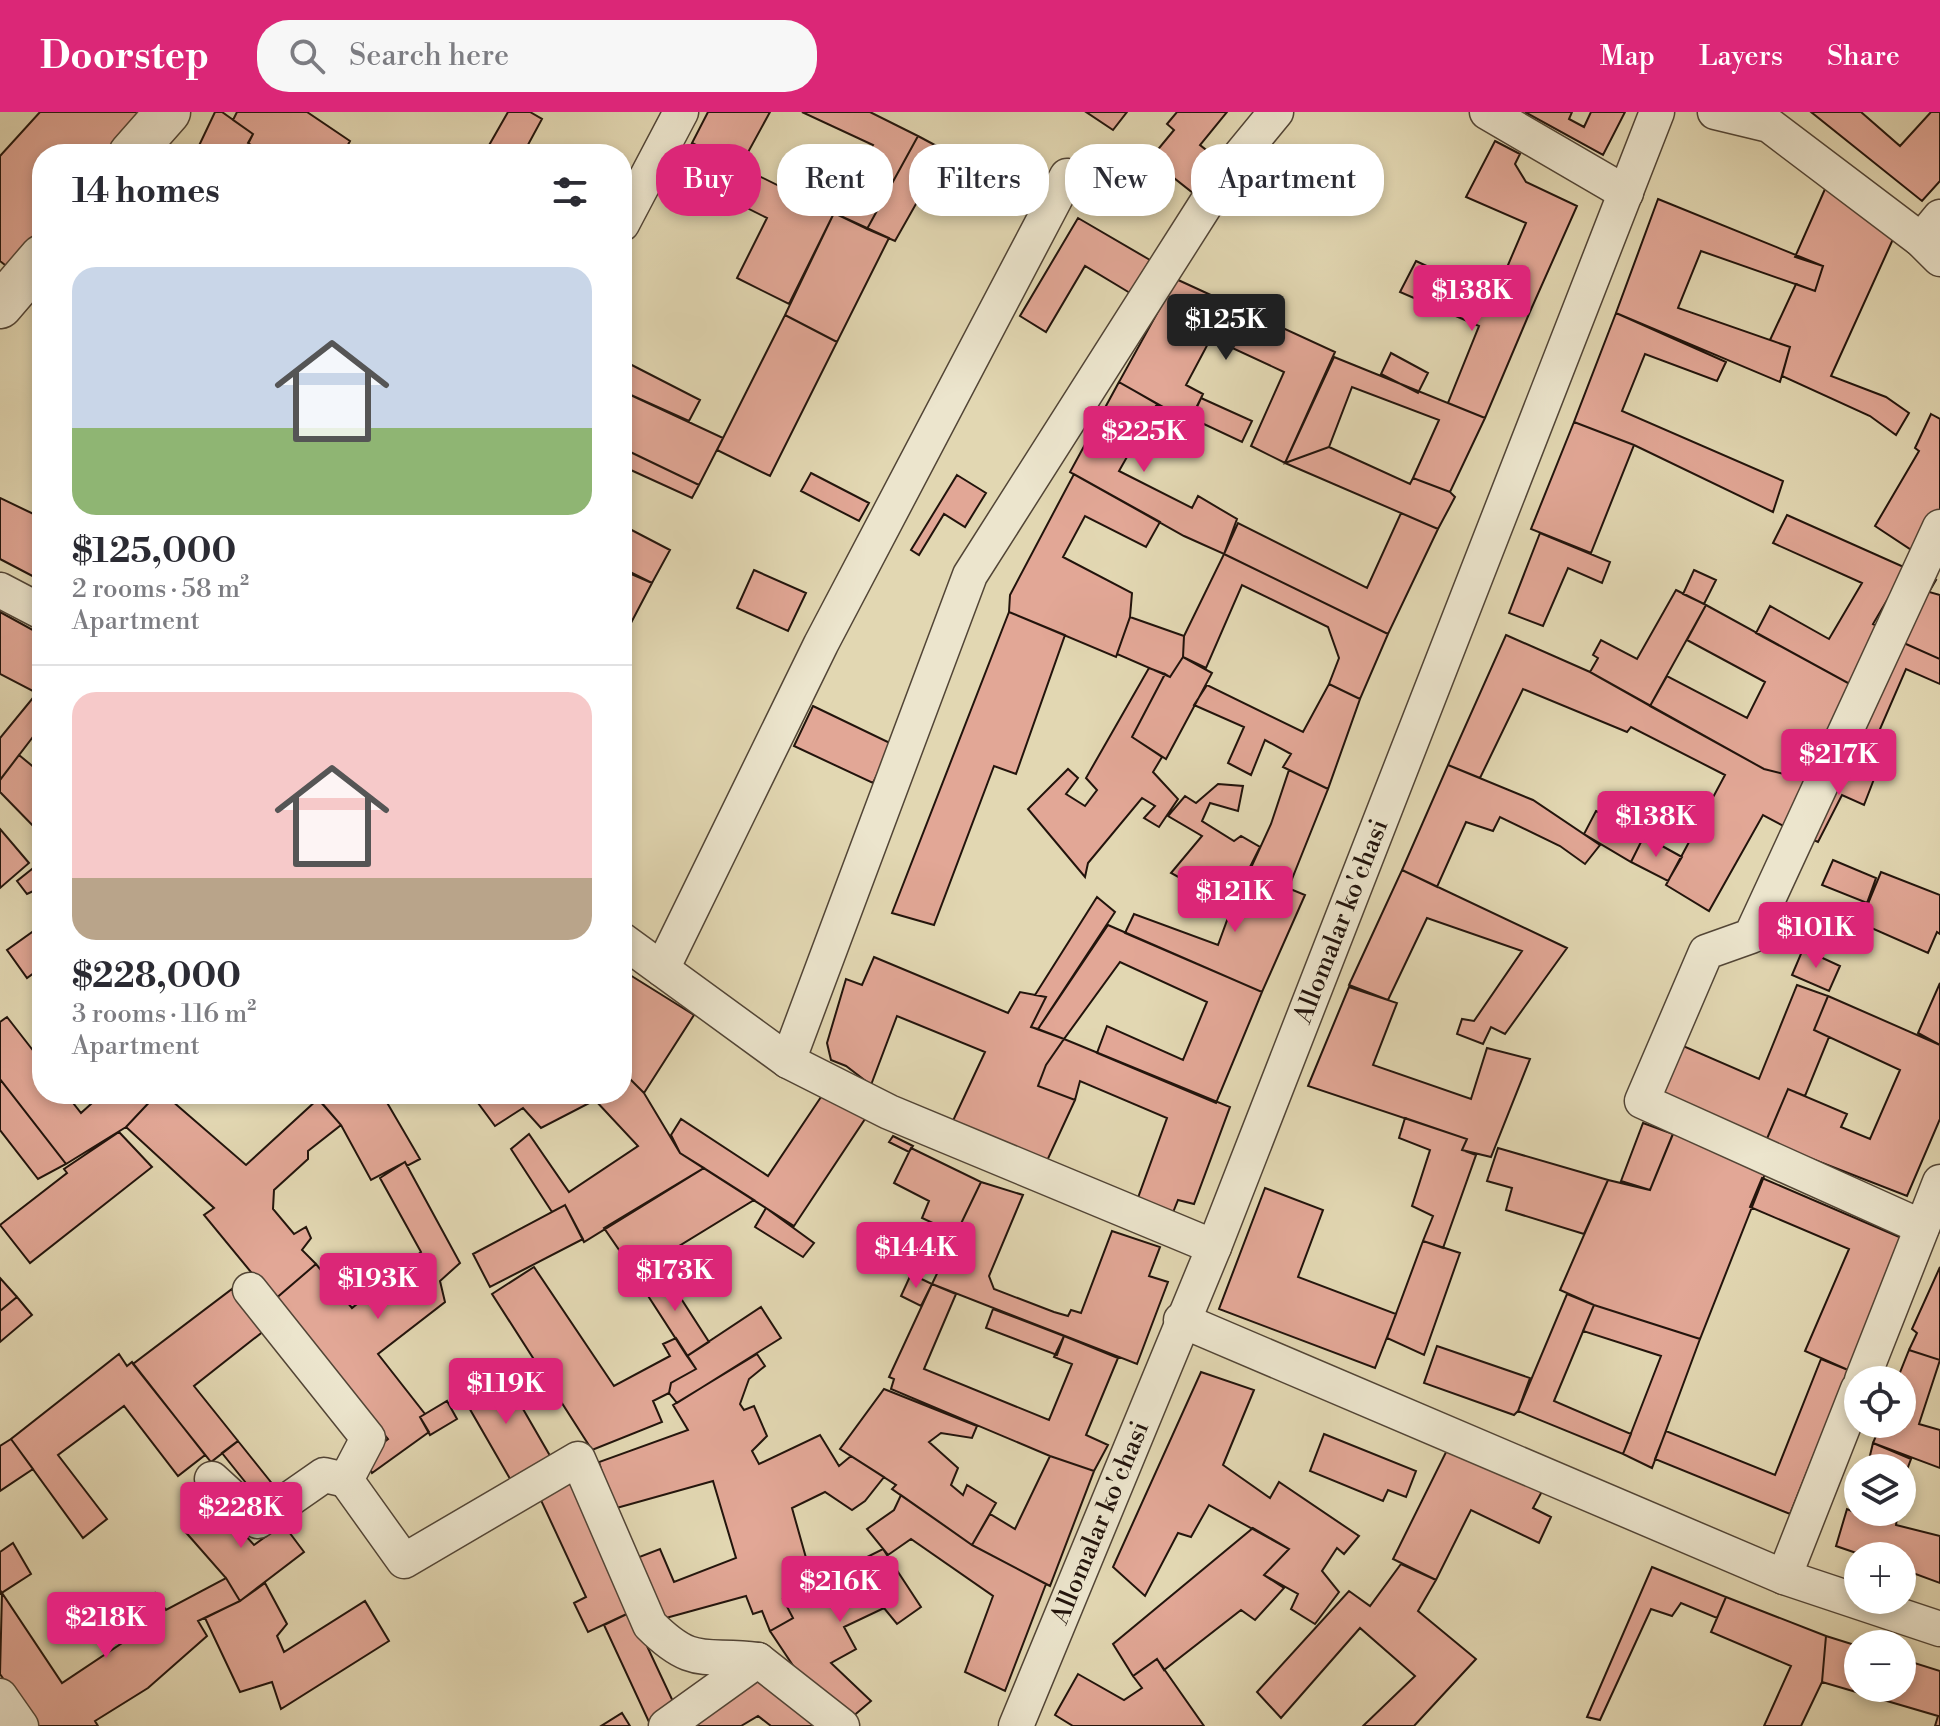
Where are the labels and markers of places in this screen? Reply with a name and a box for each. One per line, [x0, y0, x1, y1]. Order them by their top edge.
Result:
pin: $138K [1416, 265, 1528, 333]
pin: $125K [1170, 294, 1282, 362]
pin: $225K [1088, 406, 1200, 474]
pin: $217K [1783, 729, 1895, 797]
pin: $138K [1600, 791, 1712, 859]
pin: $121K [1179, 866, 1291, 934]
pin: $101K [1760, 902, 1872, 970]
pin: $144K [860, 1222, 972, 1290]
pin: $173K [619, 1245, 731, 1313]
pin: $193K [322, 1253, 434, 1321]
pin: $119K [450, 1358, 562, 1426]
pin: $228K [185, 1482, 297, 1550]
pin: $216K [784, 1556, 896, 1624]
pin: $218K [50, 1592, 162, 1660]

